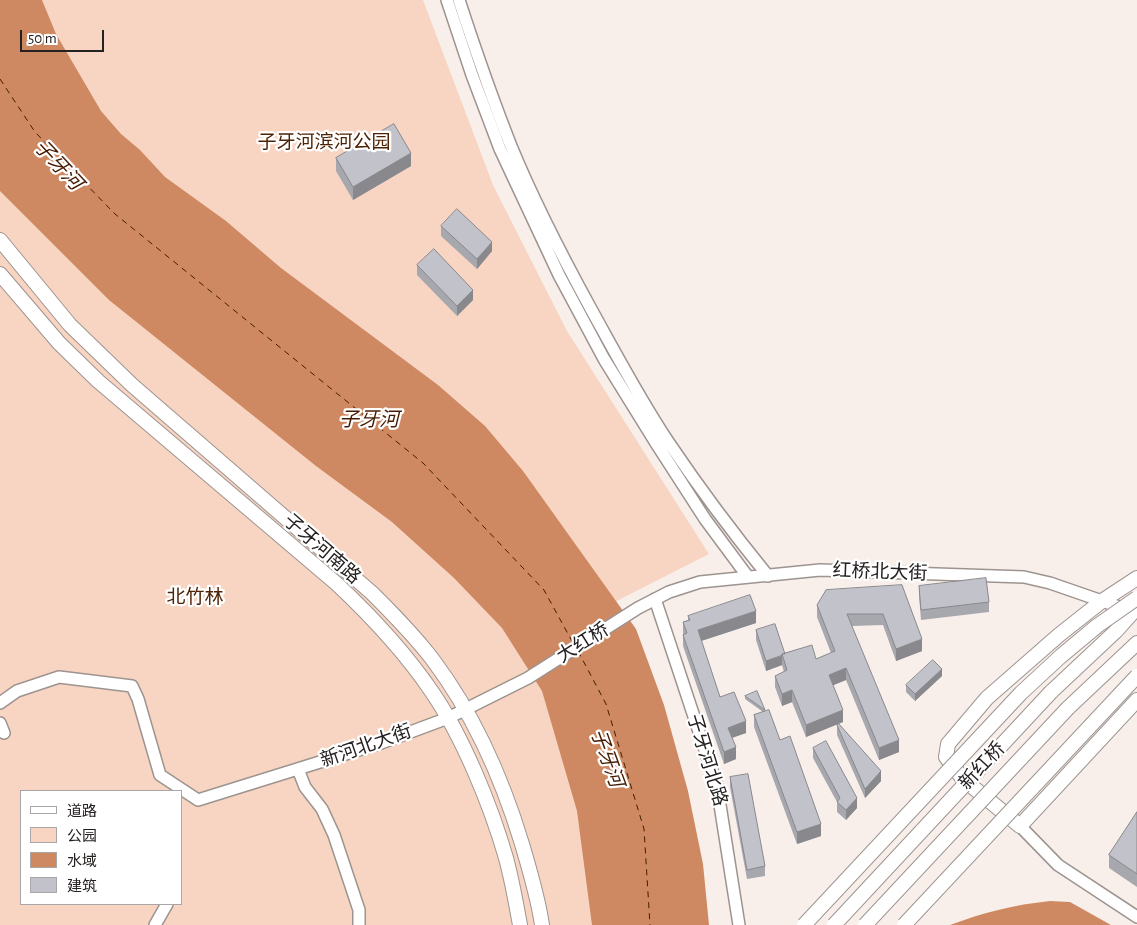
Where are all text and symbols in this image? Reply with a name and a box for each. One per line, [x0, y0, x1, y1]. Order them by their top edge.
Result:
scale bar [22, 20, 106, 52]
text: 50 m [28, 31, 57, 46]
park label: 子牙河滨河公园 [258, 131, 390, 153]
water label: 子牙河 [29, 135, 87, 195]
water label: 子牙河 [339, 408, 399, 432]
street label: 子牙河南路 [279, 509, 365, 589]
street label: 红桥北大街 [832, 559, 928, 585]
park label: 北竹林 [167, 586, 223, 608]
street label: 大红桥 [553, 618, 613, 668]
street label: 子牙河北路 [682, 711, 732, 809]
street label: 新河北大街 [317, 720, 415, 772]
water label: 子牙河 [585, 726, 629, 790]
street label: 新红桥 [954, 737, 1010, 795]
legend [20, 790, 182, 905]
text: 道路 [67, 804, 97, 819]
text: 公园 [67, 829, 97, 844]
text: 水域 [67, 854, 97, 869]
text: 建筑 [67, 879, 97, 894]

